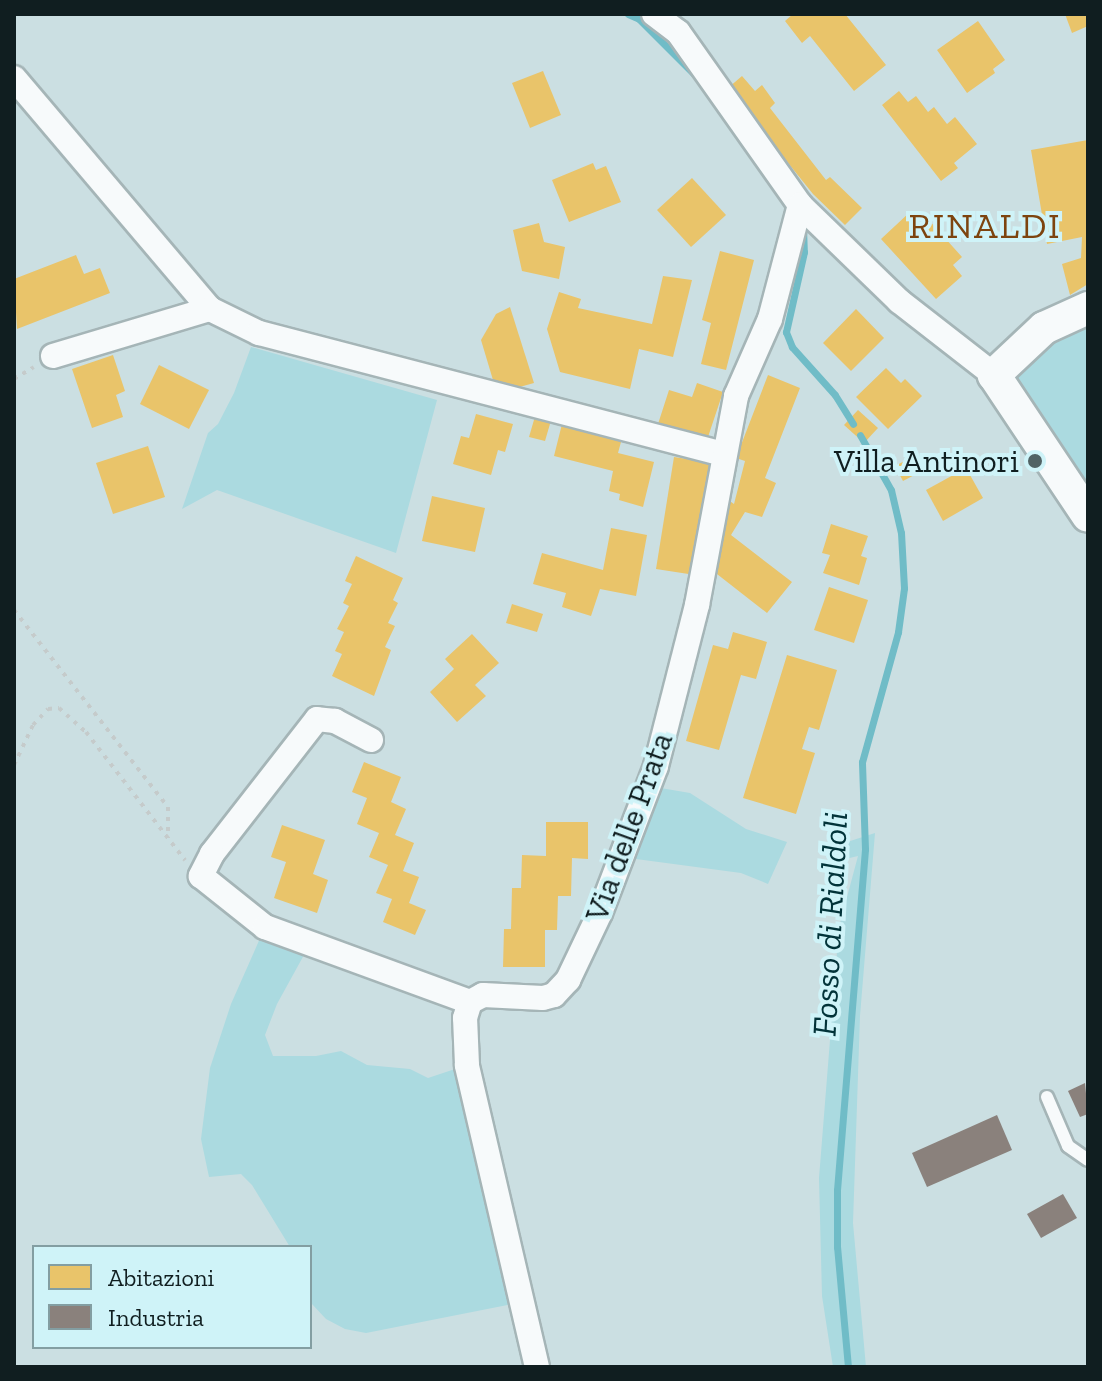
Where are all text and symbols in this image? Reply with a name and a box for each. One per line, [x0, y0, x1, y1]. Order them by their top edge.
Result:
district label: RINALDI [908, 204, 1062, 248]
place label: Villa Antinori [833, 442, 1019, 480]
marker: Villa Antinori [1026, 452, 1044, 470]
street label: Via delle Prata [577, 727, 681, 927]
water label: Fosso di Rialdoli [804, 811, 856, 1037]
legend [32, 1245, 312, 1349]
text: Abitazioni [108, 1263, 214, 1292]
text: Industria [108, 1303, 204, 1332]

